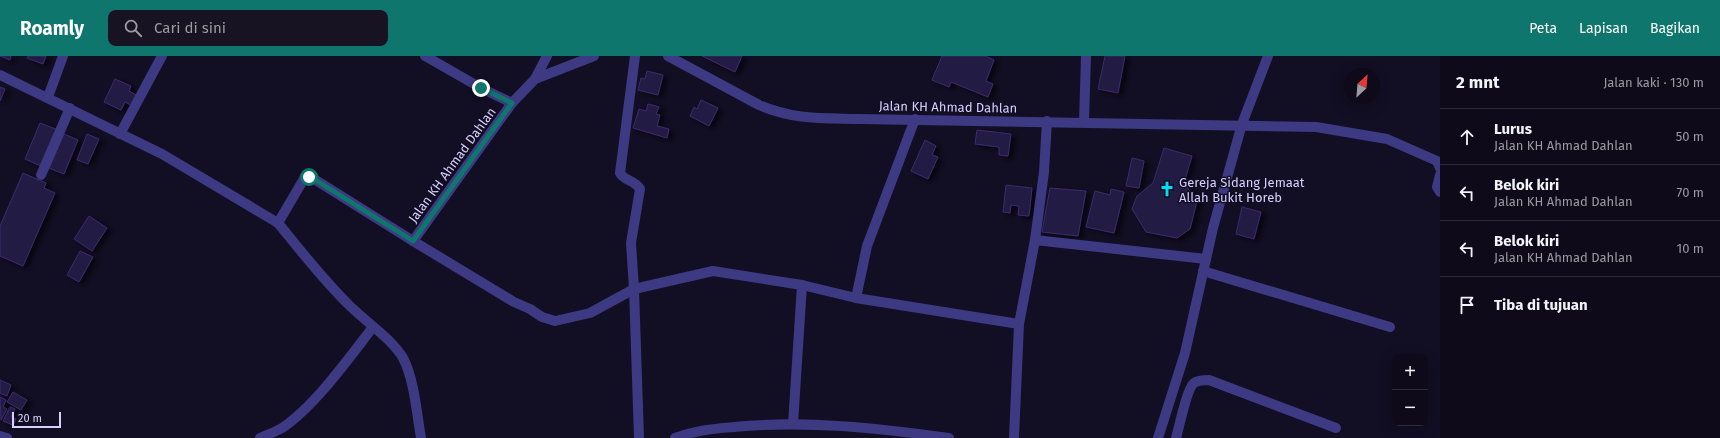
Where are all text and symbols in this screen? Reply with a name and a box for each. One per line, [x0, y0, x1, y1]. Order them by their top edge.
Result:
search box [108, 10, 388, 46]
text: Roamly [20, 17, 84, 40]
icon: search [122, 17, 144, 39]
text: Cari di sini [154, 19, 226, 37]
text: Peta [1529, 20, 1557, 37]
text: Lapisan [1579, 20, 1628, 37]
text: Bagikan [1650, 20, 1700, 37]
north arrow [1344, 68, 1380, 104]
text: 2 mnt [1456, 72, 1500, 93]
text: Jalan kaki · 130 m [1603, 75, 1704, 90]
route end [472, 79, 490, 97]
street label: Jalan KH Ahmad Dahlan [879, 98, 1017, 116]
street label: Jalan KH Ahmad Dahlan [405, 105, 499, 225]
text: Lurus [1494, 120, 1532, 138]
icon: ahead [1456, 126, 1478, 148]
text: 50 m [1676, 129, 1704, 144]
text: Jalan KH Ahmad Dahlan [1494, 138, 1633, 153]
route start [300, 168, 318, 186]
place label: Gereja Sidang Jemaat Allah Bukit Horeb [1179, 175, 1305, 205]
text: Belok kiri [1494, 176, 1559, 194]
church icon: Gereja Sidang Jemaat Allah Bukit Horeb [1158, 180, 1176, 198]
icon: left [1456, 182, 1478, 204]
text: 70 m [1677, 185, 1704, 200]
text: Jalan KH Ahmad Dahlan [1494, 194, 1633, 209]
text: Belok kiri [1494, 232, 1559, 250]
icon: left [1456, 238, 1478, 260]
text: 10 m [1677, 241, 1704, 256]
text: Jalan KH Ahmad Dahlan [1494, 250, 1633, 265]
icon: arrive [1456, 294, 1478, 316]
text: Tiba di tujuan [1494, 296, 1588, 314]
map controls [1392, 354, 1428, 426]
button: + [1392, 354, 1428, 390]
button: − [1392, 390, 1428, 426]
scale bar [12, 410, 61, 429]
text: 20 m [18, 412, 42, 425]

